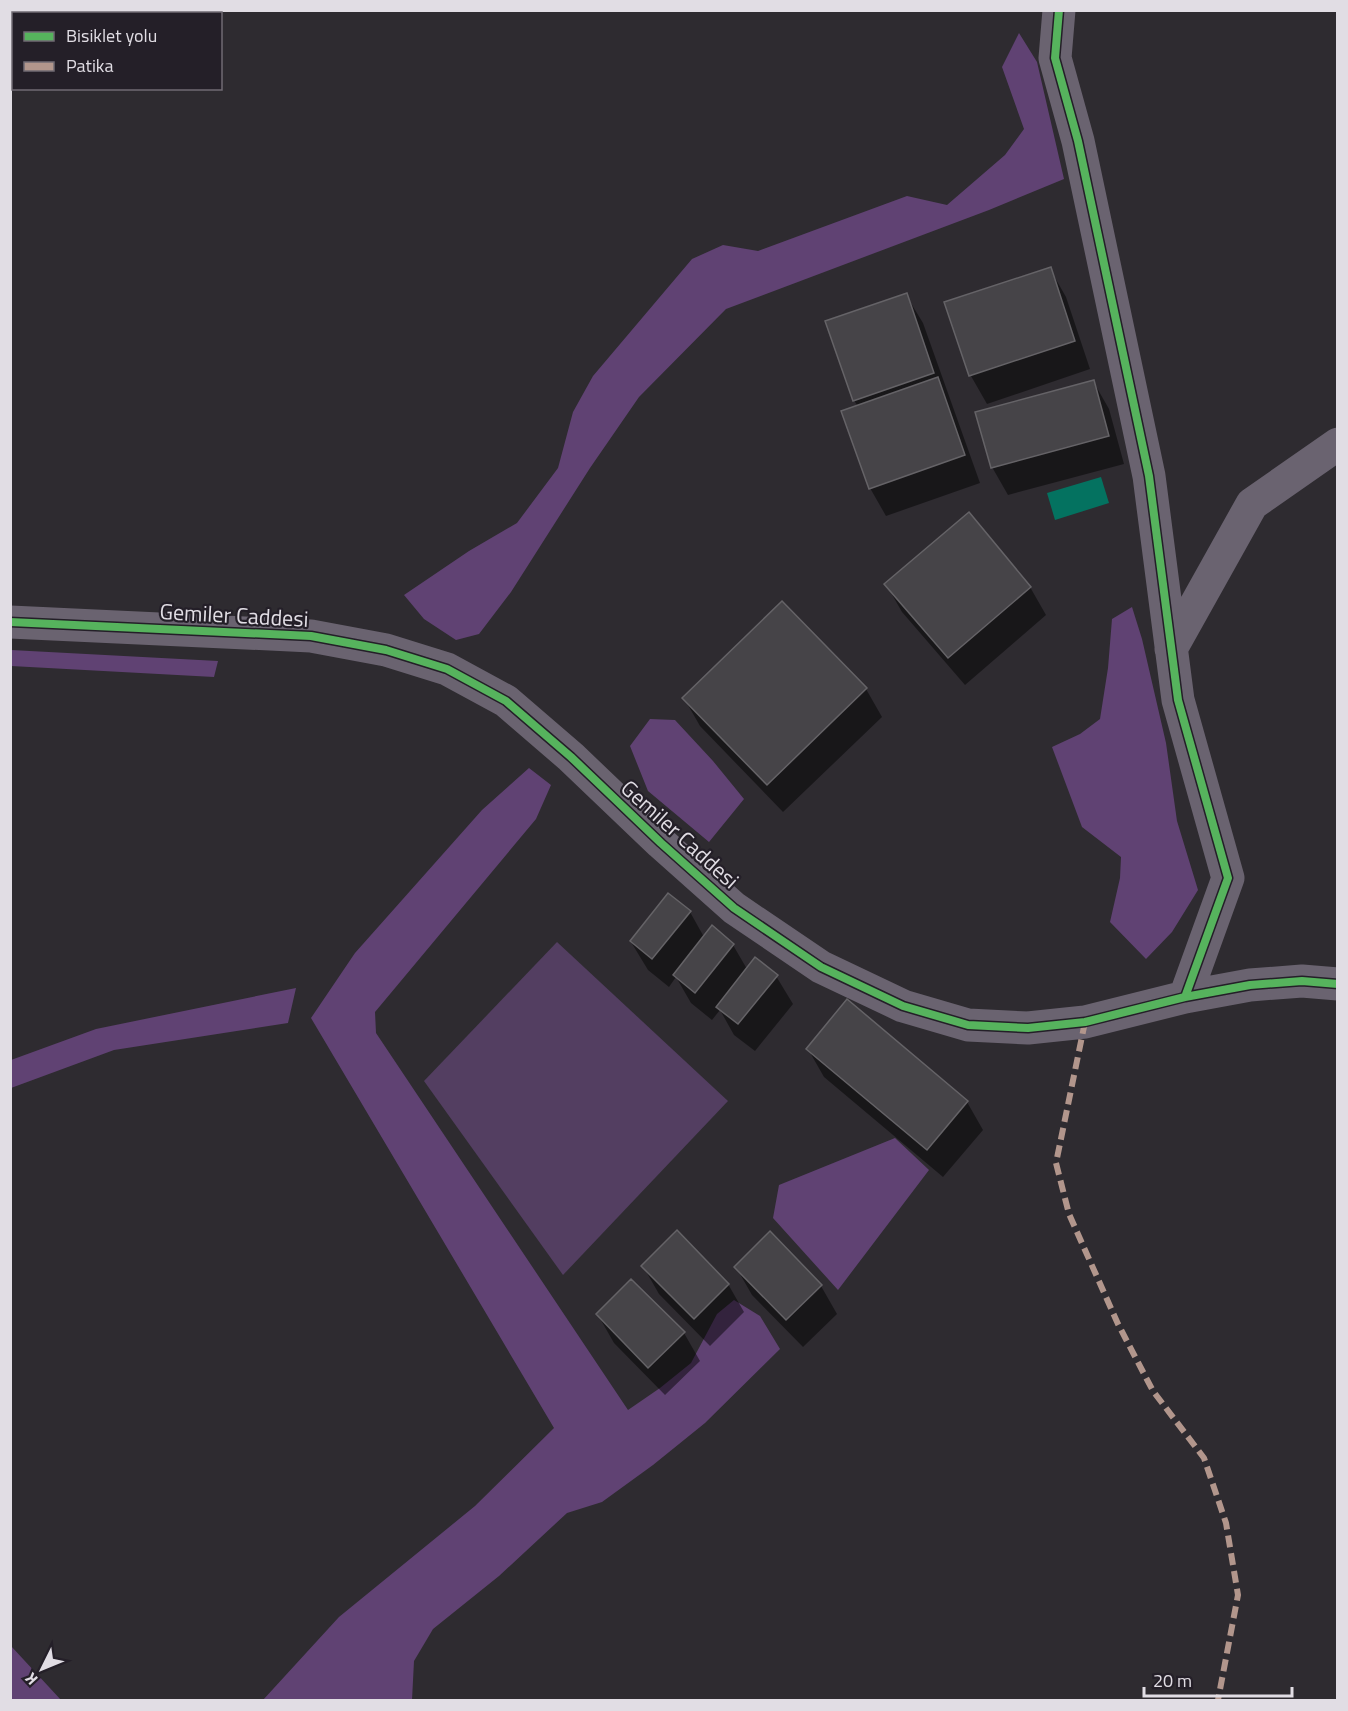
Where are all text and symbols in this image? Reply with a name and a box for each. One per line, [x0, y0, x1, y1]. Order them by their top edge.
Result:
legend [12, 12, 222, 90]
text: Bisiklet yolu [66, 22, 157, 49]
text: Patika [66, 52, 113, 79]
street label: Gemiler Caddesi [159, 594, 309, 636]
street label: Gemiler Caddesi [613, 772, 747, 896]
north arrow [12, 1639, 72, 1699]
scale bar [1144, 1660, 1292, 1698]
text: K [19, 1667, 43, 1691]
text: 20 m [1153, 1667, 1192, 1694]

